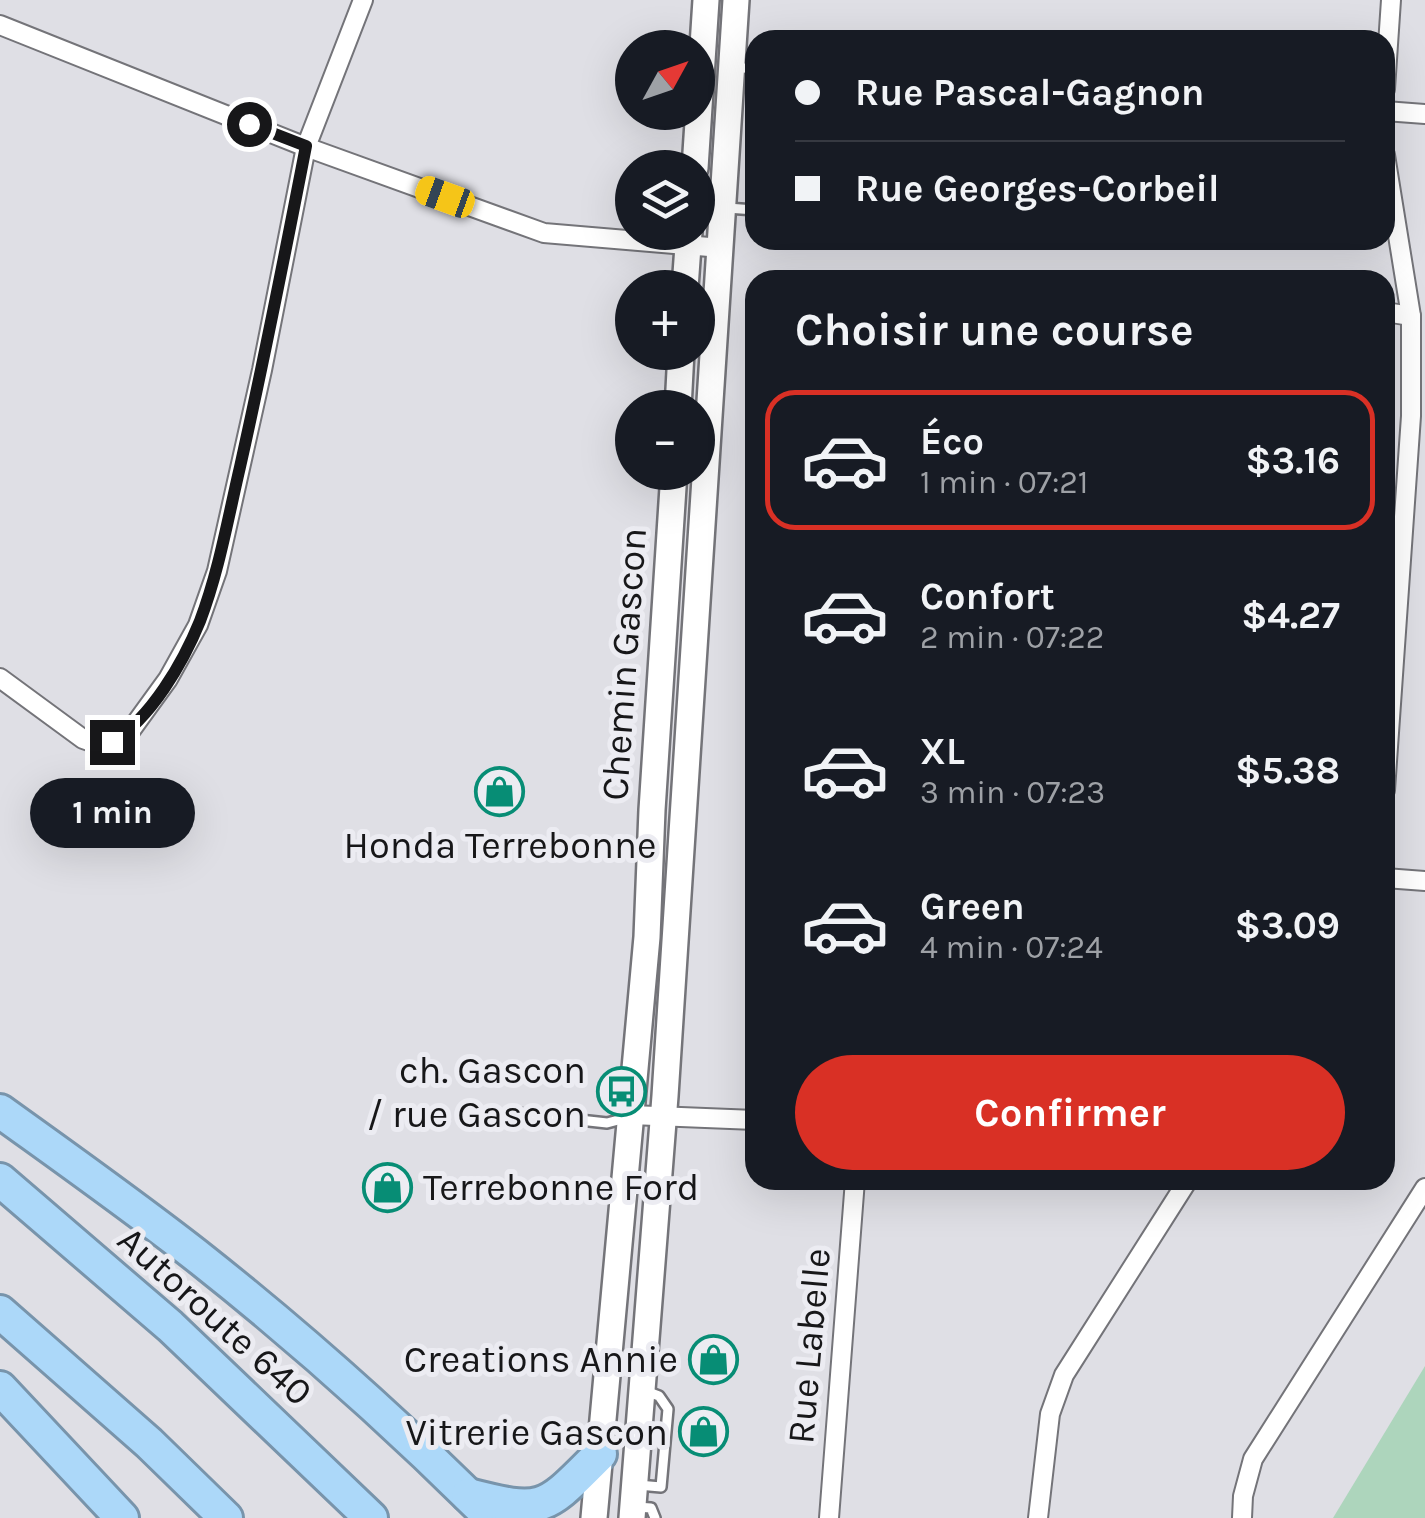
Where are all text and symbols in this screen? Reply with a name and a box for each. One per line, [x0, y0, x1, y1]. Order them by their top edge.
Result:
north arrow [615, 30, 715, 130]
map controls [615, 30, 715, 490]
text: Rue Pascal-Gagnon [855, 70, 1204, 115]
route start [227, 102, 272, 147]
button: layers [615, 150, 715, 250]
text: Rue Georges-Corbeil [855, 166, 1220, 211]
car [412, 173, 478, 221]
button: + [615, 270, 715, 370]
text: Choisir une course [795, 304, 1194, 356]
button: − [615, 390, 715, 490]
icon: car [800, 415, 890, 505]
text: Éco [920, 419, 984, 464]
text: $3.16 [1245, 438, 1340, 483]
text: 1 min · 07:21 [920, 464, 1088, 501]
street label: Chemin Gascon [592, 526, 656, 802]
icon: car [800, 570, 890, 660]
text: Confort [920, 574, 1055, 619]
text: $4.27 [1241, 593, 1340, 638]
text: 2 min · 07:22 [920, 619, 1104, 656]
route end [90, 720, 135, 765]
icon: car [800, 725, 890, 815]
text: XL [920, 729, 965, 774]
text: $5.38 [1235, 748, 1340, 793]
shop icon: Honda Terrebonne [474, 765, 526, 817]
text: 3 min · 07:23 [920, 774, 1105, 811]
callout: 1 min [29, 777, 194, 847]
text: 1 min [72, 794, 153, 831]
place label: Honda Terrebonne [344, 823, 656, 868]
icon: car [800, 880, 890, 970]
text: Green [920, 884, 1025, 929]
text: $3.09 [1235, 903, 1340, 948]
text: 4 min · 07:24 [920, 929, 1103, 966]
place label: ch. Gascon / rue Gascon [367, 1048, 586, 1137]
button: Confirmer [795, 1055, 1345, 1170]
bus stop icon: ch. Gascon / rue Gascon [595, 1066, 647, 1118]
shop icon: Terrebonne Ford [362, 1161, 414, 1213]
place label: Terrebonne Ford [423, 1165, 699, 1210]
street label: Autoroute 640 [109, 1217, 321, 1415]
street label: Rue Labelle [778, 1246, 840, 1446]
shop icon: Creations Annie [687, 1333, 739, 1385]
place label: Creations Annie [404, 1337, 678, 1382]
shop icon: Vitrerie Gascon [677, 1406, 729, 1458]
place label: Vitrerie Gascon [405, 1410, 668, 1455]

